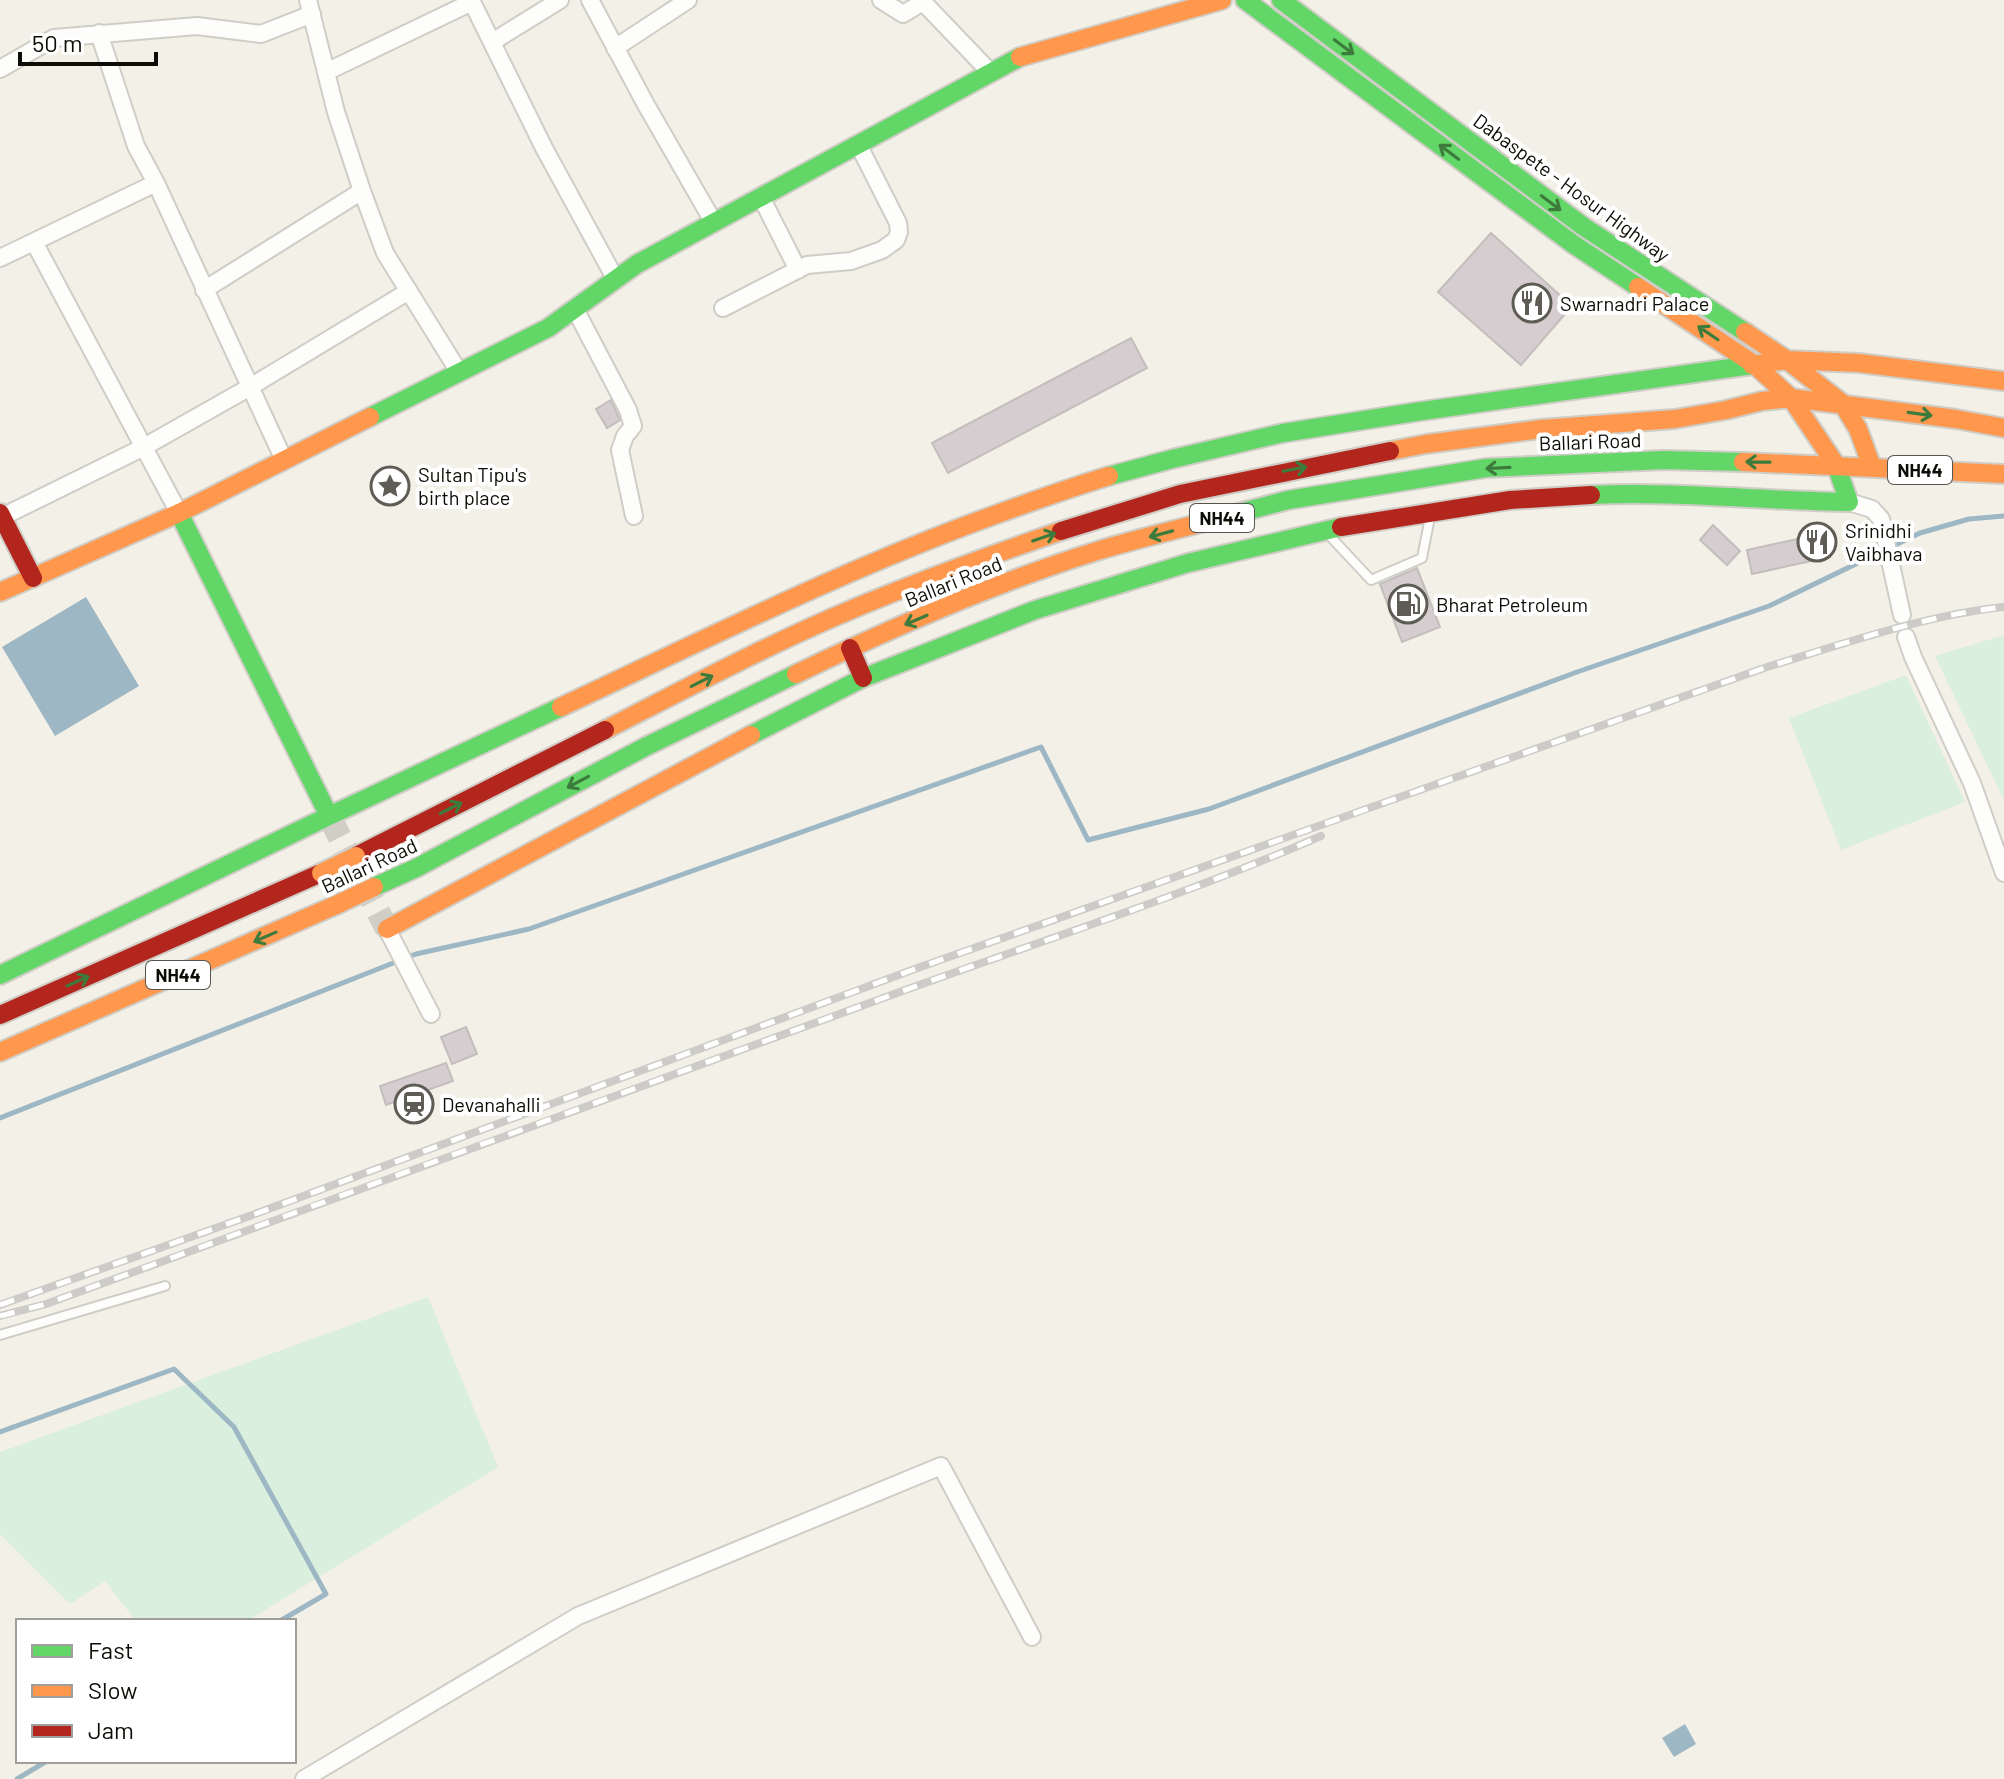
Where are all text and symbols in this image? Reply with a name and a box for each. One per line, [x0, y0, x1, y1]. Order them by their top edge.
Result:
scale bar [20, 16, 156, 66]
text: 50 m [32, 28, 83, 57]
one-way arrow [1332, 38, 1354, 55]
street label: Dabaspete - Hosur Highway [1469, 108, 1675, 266]
one-way arrow [1439, 143, 1461, 160]
one-way arrow [1540, 195, 1562, 211]
restaurant icon: Swarnadri Palace [1511, 282, 1553, 324]
place label: Swarnadri Palace [1560, 291, 1710, 315]
one-way arrow [1697, 325, 1720, 341]
one-way arrow [1906, 407, 1932, 422]
street label: Ballari Road [1538, 427, 1642, 455]
one-way arrow [1745, 455, 1772, 470]
road number: NH44 [1888, 456, 1952, 484]
one-way arrow [1485, 460, 1512, 475]
one-way arrow [1282, 461, 1307, 476]
place label: Sultan Tipu's birth place [418, 462, 527, 509]
place icon: Sultan Tipu's birth place [369, 465, 411, 507]
road number: NH44 [1190, 504, 1254, 532]
place label: Srinidhi Vaibhava [1845, 518, 1922, 565]
restaurant icon: Srinidhi Vaibhava [1796, 521, 1838, 563]
one-way arrow [1149, 527, 1175, 542]
one-way arrow [1032, 528, 1057, 543]
street label: Ballari Road [901, 551, 1005, 611]
fuel station icon: Bharat Petroleum [1387, 583, 1429, 625]
place label: Bharat Petroleum [1436, 592, 1588, 616]
one-way arrow [904, 613, 929, 628]
one-way arrow [690, 673, 714, 688]
one-way arrow [567, 775, 591, 791]
one-way arrow [439, 800, 463, 815]
street label: Ballari Road [317, 832, 421, 898]
one-way arrow [253, 930, 277, 945]
road number: NH44 [146, 961, 210, 989]
one-way arrow [65, 972, 89, 987]
station icon: Devanahalli [393, 1083, 435, 1125]
place label: Devanahalli [442, 1092, 541, 1116]
legend [16, 1619, 296, 1763]
text: Fast [88, 1635, 133, 1664]
text: Slow [88, 1675, 137, 1704]
text: Jam [88, 1715, 134, 1744]

